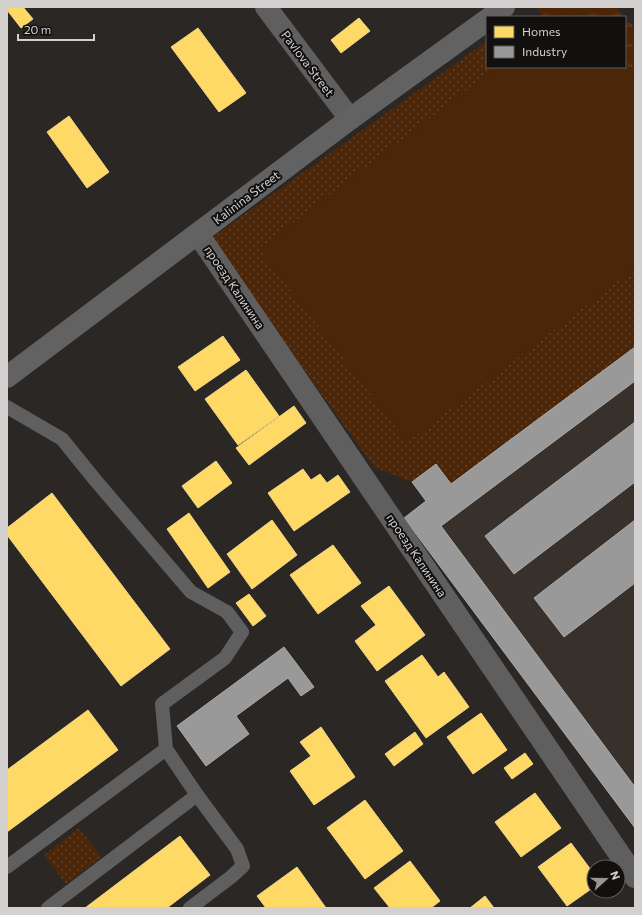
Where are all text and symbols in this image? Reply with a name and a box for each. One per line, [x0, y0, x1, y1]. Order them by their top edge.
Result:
scale bar [18, 16, 94, 42]
legend [486, 16, 626, 68]
text: 20 m [24, 22, 51, 36]
text: Homes [522, 24, 560, 38]
street label: Pavlova Street [279, 27, 337, 99]
text: Industry [522, 44, 567, 58]
street label: Kalinina Street [210, 167, 282, 227]
street label: проезд Калинина [202, 243, 268, 331]
street label: проезд Калинина [384, 511, 450, 599]
north arrow [586, 859, 626, 899]
text: N [608, 869, 623, 881]

